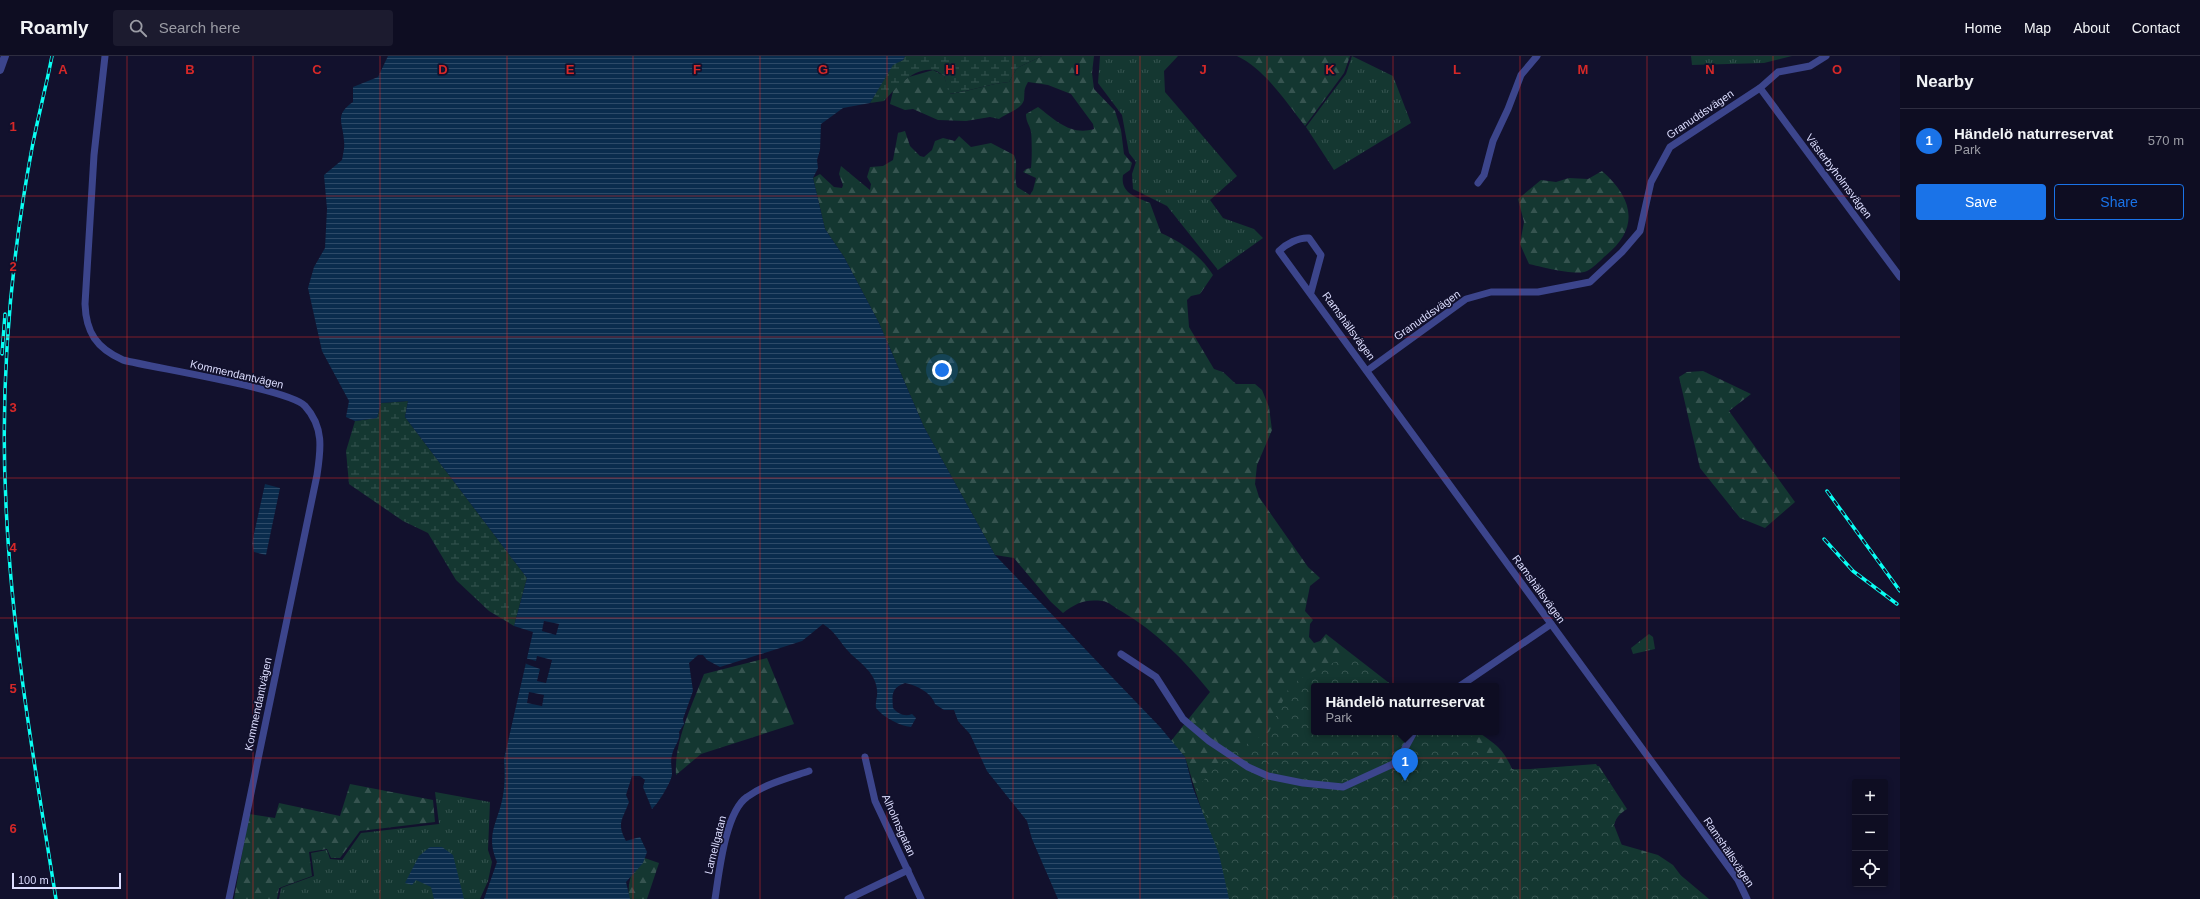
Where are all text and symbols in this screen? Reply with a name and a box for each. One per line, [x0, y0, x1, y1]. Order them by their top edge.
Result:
search box [113, 10, 393, 46]
text: Roamly [20, 17, 89, 38]
icon: search [127, 17, 149, 39]
text: Search here [159, 19, 240, 36]
text: Home [1965, 20, 2002, 36]
text: Map [2024, 20, 2051, 36]
text: About [2073, 20, 2110, 36]
text: Contact [2132, 20, 2180, 36]
text: A [58, 62, 68, 77]
text: B [185, 62, 195, 77]
text: C [312, 62, 322, 77]
text: D [438, 62, 448, 77]
text: E [566, 62, 575, 77]
text: F [693, 62, 701, 77]
text: G [818, 62, 828, 77]
text: H [945, 62, 955, 77]
text: I [1075, 62, 1079, 77]
text: J [1199, 62, 1207, 77]
text: K [1325, 62, 1335, 77]
text: L [1453, 62, 1461, 77]
text: M [1578, 62, 1588, 77]
text: N [1705, 62, 1715, 77]
text: O [1832, 62, 1842, 77]
text: Nearby [1916, 72, 1974, 91]
street label: Granuddsvägen [1664, 87, 1736, 141]
text: 1 [9, 119, 17, 134]
text: Händelö naturreservat [1954, 125, 2113, 142]
street label: Västerbyholmsvägen [1803, 131, 1875, 221]
text: 1 [1925, 133, 1933, 148]
text: 570 m [2148, 133, 2184, 148]
text: Park [1954, 142, 1981, 157]
button: Save [1916, 184, 2046, 220]
button: Share [2054, 184, 2184, 220]
text: 2 [9, 259, 17, 274]
street label: Granuddsvägen [1391, 288, 1463, 342]
street label: Ramshällsvägen [1320, 290, 1378, 362]
street label: Kommendantvägen [189, 357, 285, 391]
your location [932, 360, 952, 380]
text: 3 [9, 400, 17, 415]
text: 4 [9, 540, 17, 555]
street label: Ramshällsvägen [1510, 553, 1568, 625]
street label: Kommendantvägen [242, 656, 274, 752]
text: 5 [9, 681, 17, 696]
popup [1311, 683, 1499, 735]
text: Händelö naturreservat [1325, 693, 1485, 710]
text: Park [1325, 710, 1352, 725]
pin: 1 [1392, 748, 1418, 781]
map controls [1852, 779, 1888, 887]
button: + [1852, 779, 1888, 815]
street label: Alholmsgatan [880, 792, 918, 858]
street label: Lamellgatan [702, 814, 728, 876]
street label: Ramshällsvägen [1701, 815, 1757, 889]
button: − [1852, 815, 1888, 851]
text: 6 [9, 821, 17, 836]
button: locate [1852, 851, 1888, 887]
scale bar [12, 871, 121, 890]
text: 100 m [18, 874, 49, 886]

